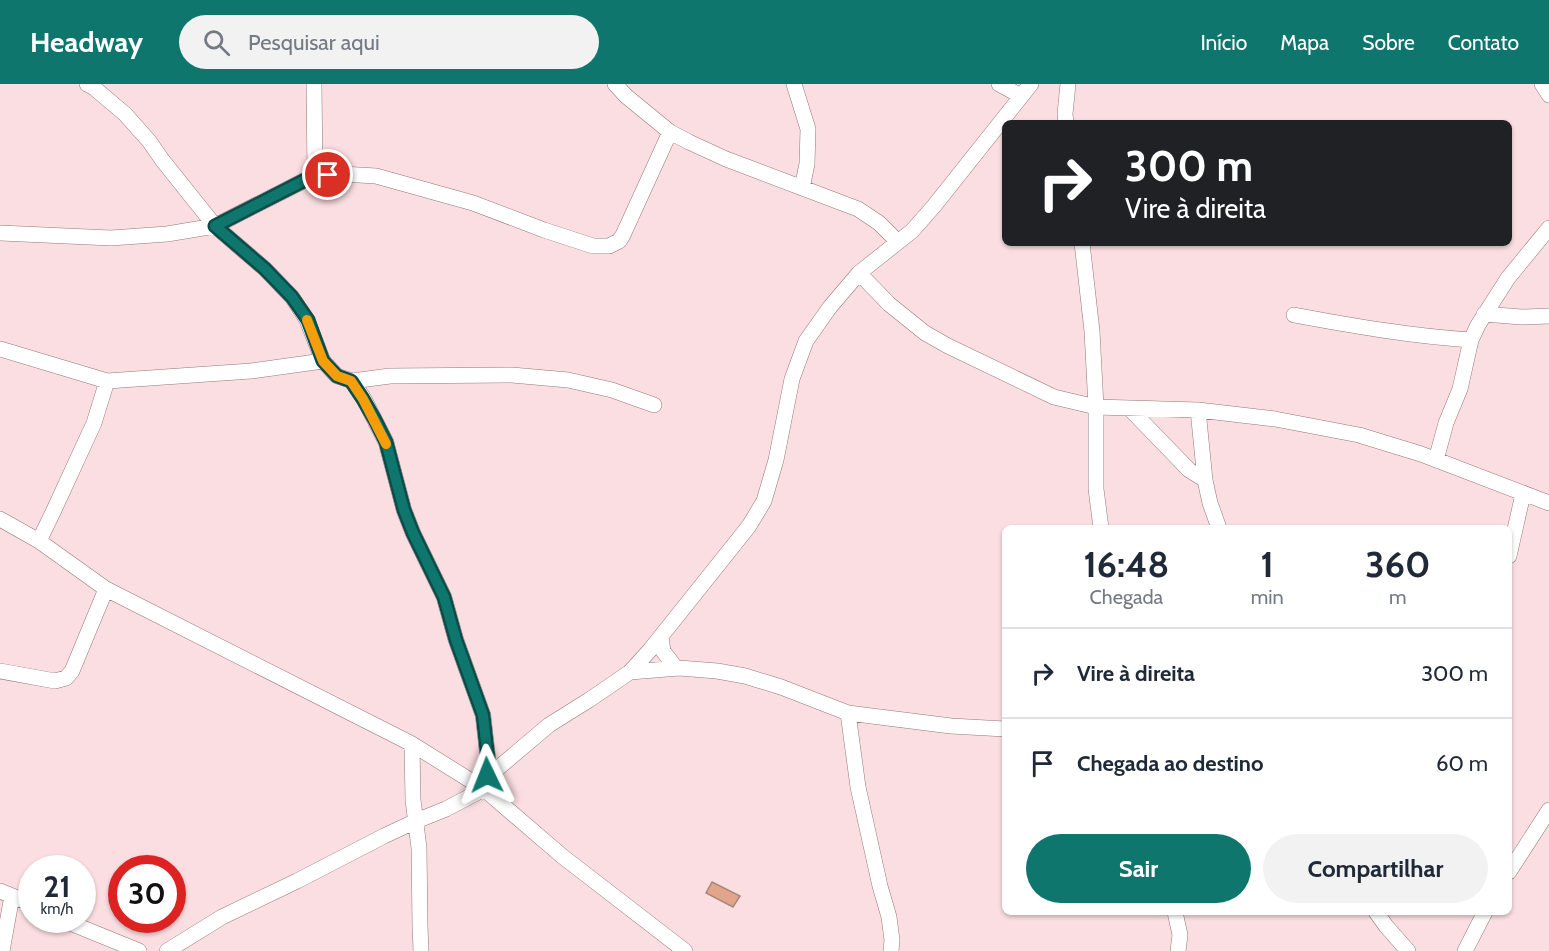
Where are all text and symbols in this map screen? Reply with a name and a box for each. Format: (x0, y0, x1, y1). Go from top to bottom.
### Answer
search box (179, 15, 599, 69)
text: Headway (30, 25, 143, 59)
icon: search (200, 26, 233, 59)
text: Pesquisar aqui (248, 29, 380, 56)
text: Início (1200, 30, 1247, 55)
text: Mapa (1280, 30, 1329, 55)
text: Sobre (1362, 30, 1415, 55)
text: Contato (1448, 30, 1519, 55)
text: 300 m (1125, 140, 1253, 192)
icon: right (1026, 144, 1104, 222)
pin (302, 149, 353, 200)
icon: arrive (311, 158, 344, 191)
text: Vire à direita (1125, 192, 1266, 225)
text: 16:48 (1084, 542, 1169, 586)
text: 1 (1261, 542, 1274, 586)
text: 360 (1365, 542, 1430, 586)
text: Chegada (1090, 585, 1163, 609)
text: min (1251, 585, 1284, 609)
text: m (1389, 585, 1407, 609)
icon: right (1026, 657, 1059, 690)
text: Vire à direita (1077, 660, 1195, 687)
text: 300 m (1421, 660, 1488, 687)
position arrow (455, 743, 519, 807)
icon: arrive (1026, 747, 1059, 780)
text: Chegada ao destino (1077, 750, 1263, 777)
text: 60 m (1436, 750, 1488, 777)
button: Sair (1026, 834, 1251, 903)
button: Compartilhar (1263, 834, 1488, 903)
speed limit sign: 30 (108, 855, 186, 933)
text: 21 (44, 868, 70, 905)
text: km/h (41, 900, 73, 918)

